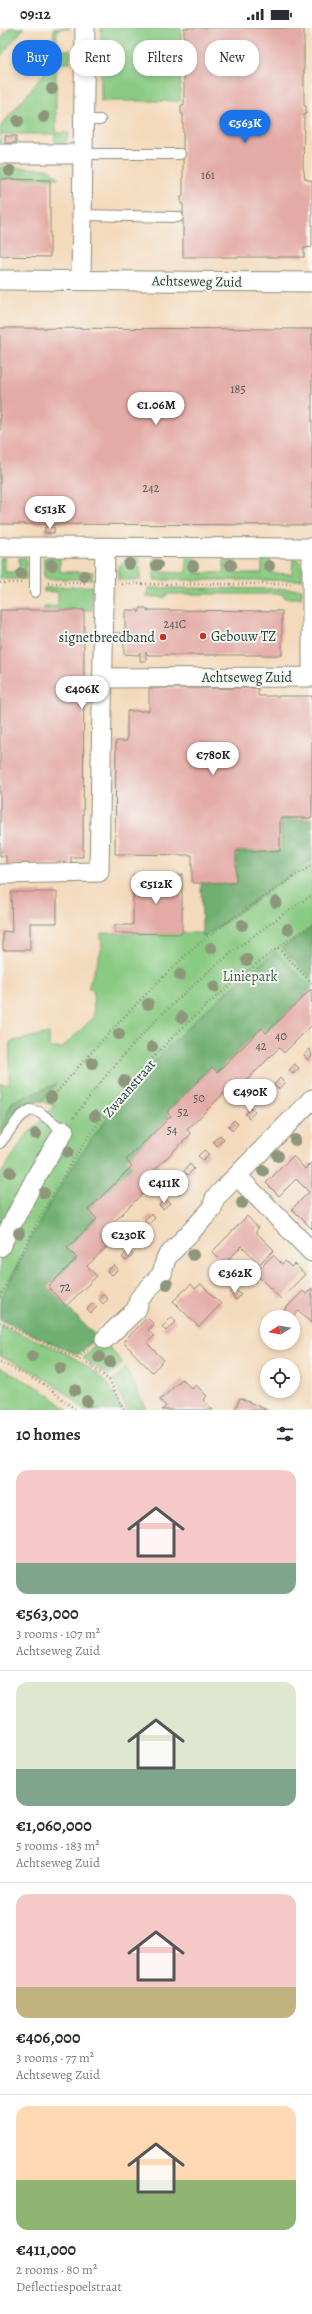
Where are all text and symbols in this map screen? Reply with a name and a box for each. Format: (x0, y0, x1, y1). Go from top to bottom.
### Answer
text: 09:12 (20, 4, 51, 24)
chip: Buy (12, 40, 62, 76)
chip: Rent (70, 40, 125, 76)
chip: Filters (133, 40, 197, 76)
chip: New (205, 40, 259, 76)
pin: €563K (217, 110, 273, 144)
text: €563K (228, 114, 262, 131)
house number: 161 (201, 167, 215, 183)
street label: Achtseweg Zuid (151, 271, 243, 292)
house number: 185 (230, 381, 246, 397)
pin: €1.06M (123, 392, 189, 426)
text: €1.06M (136, 396, 176, 413)
house number: 242 (143, 480, 160, 496)
pin: €513K (22, 496, 78, 530)
text: €513K (34, 500, 66, 517)
house number: 241C (164, 616, 186, 632)
place label: Gebouw TZ (211, 627, 276, 646)
place label: signetbreedband (59, 628, 155, 647)
marker: Gebouw TZ (198, 631, 208, 641)
marker: signetbreedband (158, 632, 168, 642)
street label: Achtseweg Zuid (201, 668, 293, 687)
pin: €406K (54, 676, 110, 710)
text: €406K (65, 680, 99, 697)
pin: €780K (185, 742, 241, 776)
text: €780K (196, 746, 230, 763)
pin: €512K (128, 871, 184, 905)
text: €512K (140, 875, 172, 892)
park label: Liniepark (222, 967, 278, 986)
house number: 40 (275, 1028, 287, 1044)
house number: 42 (255, 1038, 267, 1054)
street label: Zwaanstraat (99, 1055, 160, 1121)
pin: €490K (222, 1079, 278, 1113)
text: €490K (233, 1083, 267, 1100)
house number: 50 (193, 1090, 205, 1106)
house number: 52 (178, 1104, 189, 1120)
house number: 54 (167, 1122, 178, 1138)
pin: €411K (136, 1170, 192, 1204)
text: €411K (148, 1174, 180, 1191)
pin: €230K (100, 1222, 156, 1256)
text: €230K (111, 1226, 145, 1243)
pin: €362K (207, 1260, 263, 1294)
text: €362K (218, 1264, 252, 1281)
house number: 72 (60, 1279, 71, 1295)
north arrow (260, 1310, 300, 1350)
map controls (260, 1310, 300, 1398)
button: locate (260, 1358, 300, 1398)
text: 10 homes (16, 1423, 81, 1446)
icon: filters (274, 1423, 296, 1445)
icon: home (120, 1496, 192, 1568)
text: €563,000 (16, 1602, 79, 1625)
text: 3 rooms · 107 m² (16, 1625, 100, 1642)
text: Achtseweg Zuid (16, 1642, 100, 1659)
icon: home (120, 1708, 192, 1780)
text: €1,060,000 (16, 1814, 92, 1837)
text: 5 rooms · 183 m² (16, 1837, 100, 1854)
text: Achtseweg Zuid (16, 1854, 100, 1871)
icon: home (120, 1920, 192, 1992)
text: €406,000 (16, 2026, 80, 2049)
text: 3 rooms · 77 m² (16, 2049, 94, 2066)
text: Achtseweg Zuid (16, 2066, 100, 2083)
icon: home (120, 2132, 192, 2204)
text: €411,000 (16, 2238, 76, 2261)
text: 2 rooms · 80 m² (16, 2261, 97, 2278)
text: Deflectiespoelstraat (16, 2278, 122, 2295)

